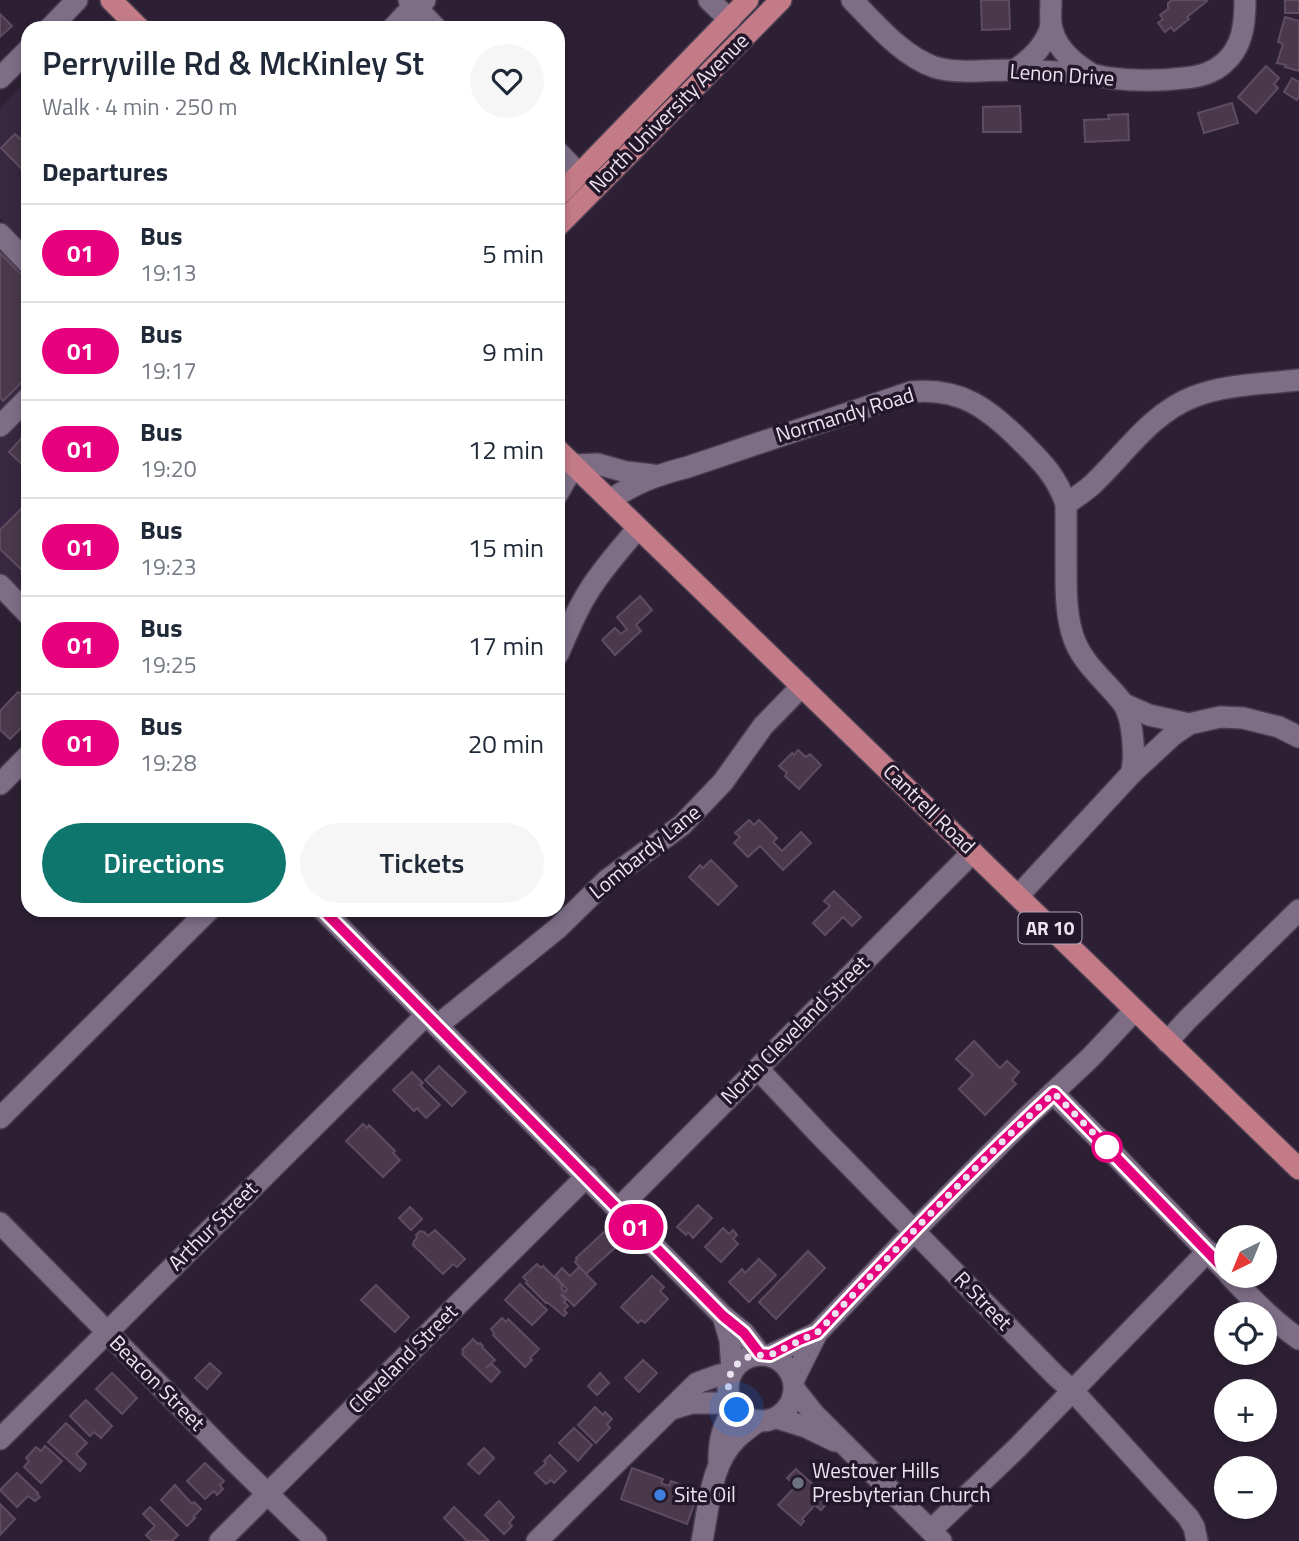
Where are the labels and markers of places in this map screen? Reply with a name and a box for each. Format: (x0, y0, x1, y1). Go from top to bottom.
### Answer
unlabelled marker (1092, 1132, 1122, 1162)
place label: Westover Hills Presbyterian Church (812, 1454, 990, 1510)
marker: Westover Hills Presbyterian Church (790, 1475, 806, 1491)
place label: Site Oil (674, 1478, 736, 1510)
marker: Site Oil (652, 1487, 668, 1503)

